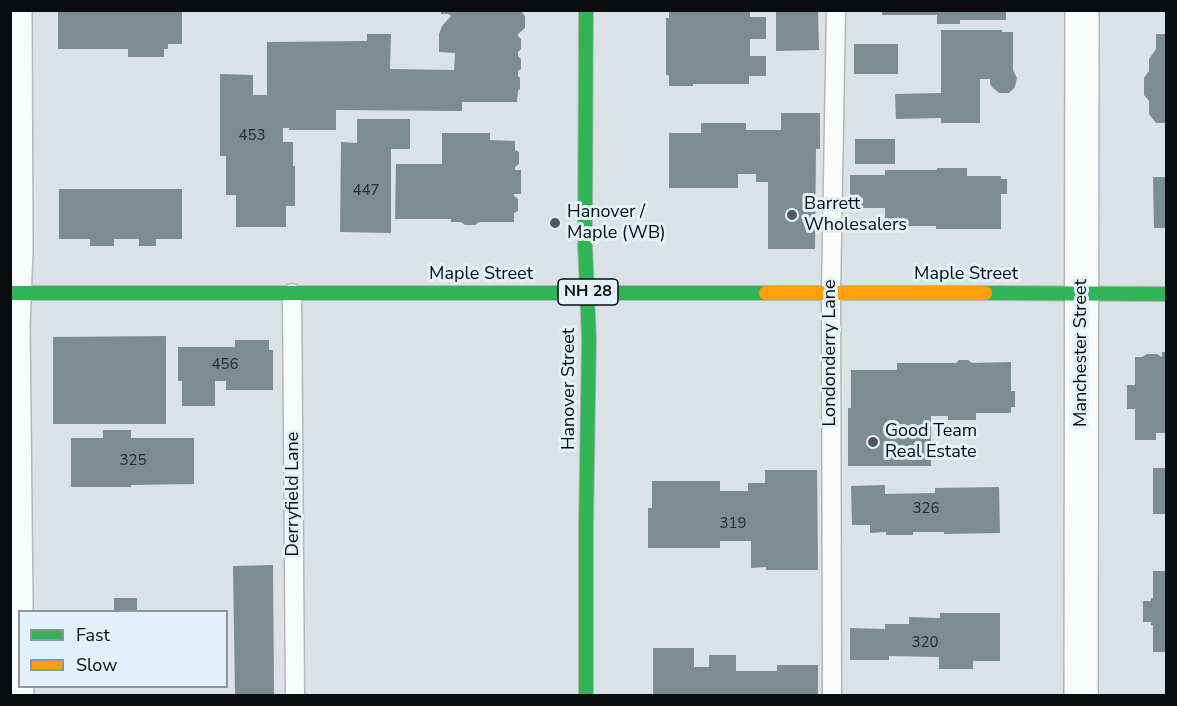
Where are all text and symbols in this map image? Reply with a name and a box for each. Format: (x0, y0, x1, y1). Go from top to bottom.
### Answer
house number: 453 (239, 127, 265, 145)
house number: 447 (353, 182, 379, 200)
place label: Barrett Wholesalers (804, 194, 907, 236)
place label: Hanover / Maple (WB) (567, 202, 666, 244)
marker: Barrett Wholesalers (785, 208, 799, 222)
marker: Hanover / Maple (WB) (548, 216, 562, 230)
street label: Maple Street (429, 264, 533, 286)
street label: Maple Street (914, 264, 1018, 286)
road number: NH 28 (558, 279, 618, 305)
street label: Londonderry Lane (820, 279, 842, 427)
street label: Manchester Street (1071, 279, 1093, 427)
street label: Hanover Street (559, 328, 581, 450)
house number: 456 (212, 356, 238, 374)
place label: Good Team Real Estate (885, 421, 977, 464)
street label: Derryfield Lane (283, 432, 305, 556)
marker: Good Team Real Estate (866, 435, 880, 449)
house number: 325 (120, 452, 146, 470)
house number: 326 (913, 500, 939, 518)
house number: 319 (720, 515, 746, 533)
legend (18, 610, 228, 688)
text: Fast (76, 623, 110, 647)
house number: 320 (912, 634, 938, 652)
text: Slow (76, 653, 117, 677)

